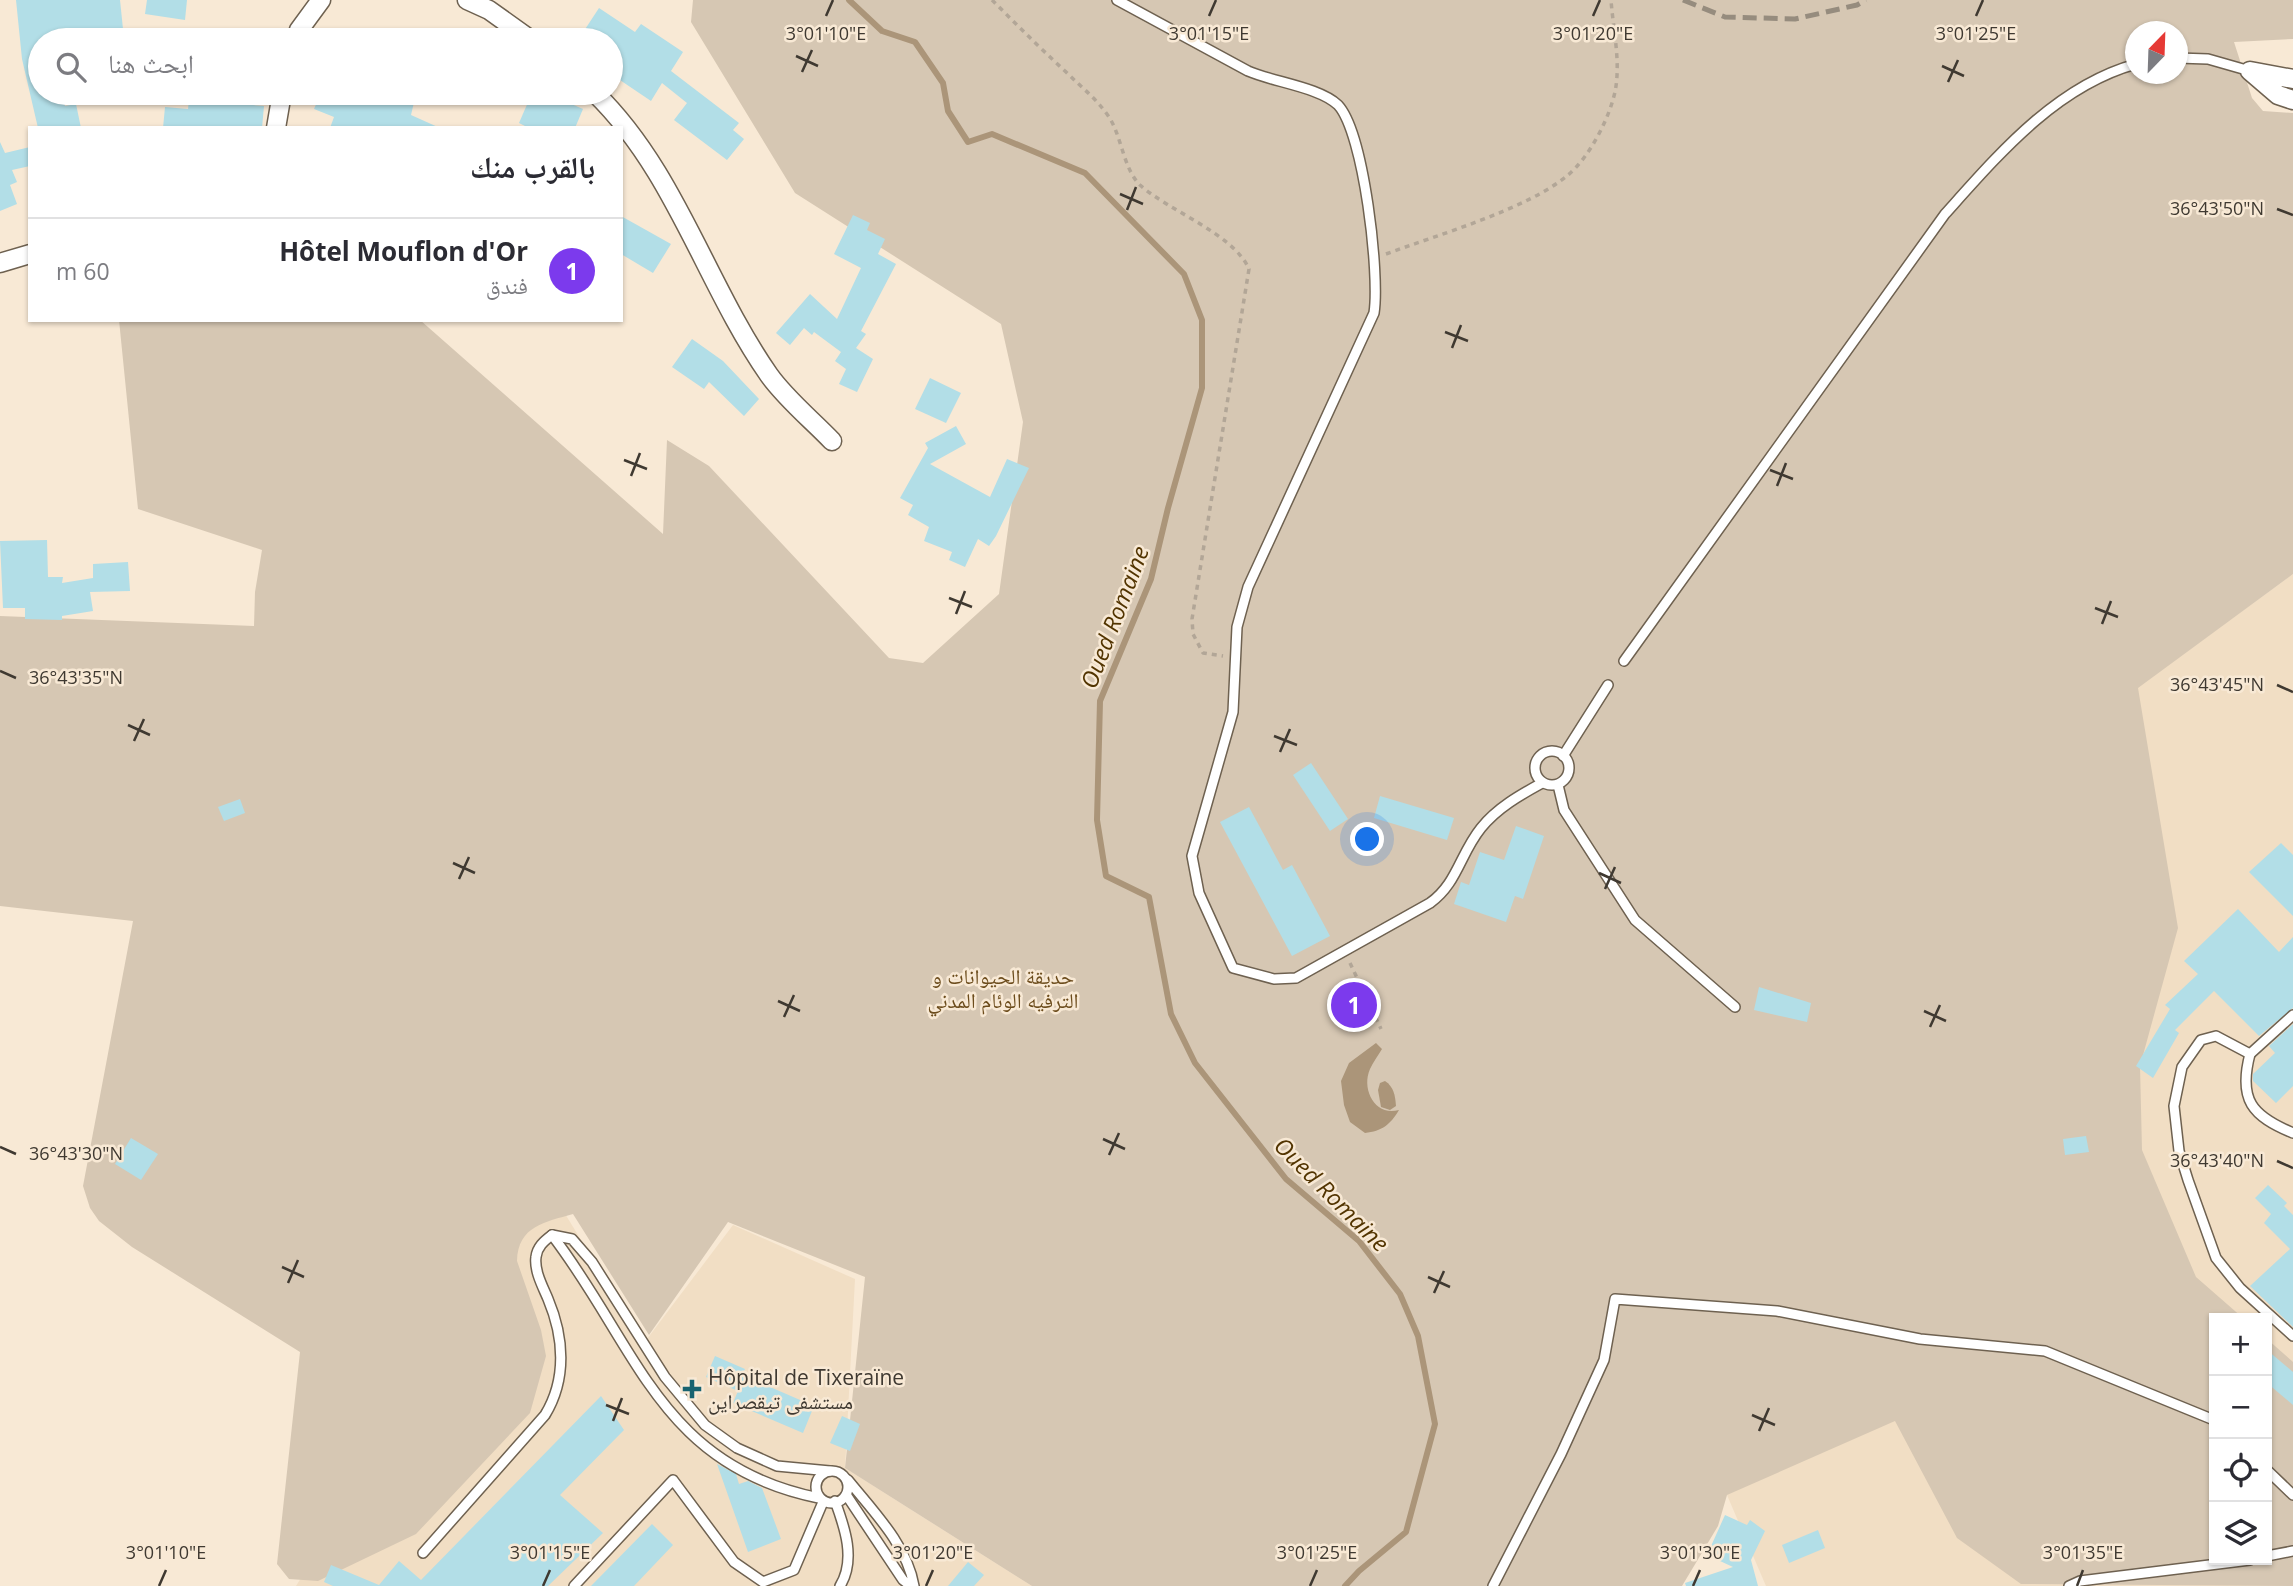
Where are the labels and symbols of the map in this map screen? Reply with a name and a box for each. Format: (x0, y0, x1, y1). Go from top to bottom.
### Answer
text: 3°01'10"E (786, 21, 866, 45)
text: 3°01'15"E (1169, 21, 1249, 45)
text: 3°01'20"E (1553, 21, 1633, 45)
text: 3°01'25"E (1936, 21, 2016, 45)
north arrow (2125, 21, 2188, 84)
text: 36°43'50"N (2170, 196, 2264, 220)
water label: Oued Romaine (1072, 541, 1156, 693)
text: 36°43'35"N (29, 665, 123, 689)
text: 36°43'45"N (2170, 672, 2264, 696)
your location (1350, 822, 1384, 856)
park label: حديقة الحيوانات و الترفيه الوئام المدني (927, 962, 1079, 1017)
pin: 1 (1331, 979, 1377, 1031)
water label: Oued Romaine (1268, 1130, 1396, 1258)
text: 36°43'30"N (29, 1141, 123, 1165)
text: 36°43'40"N (2170, 1148, 2264, 1172)
place label: Hôpital de Tixeraïne مستشفى تيقصراين (708, 1363, 904, 1415)
marker: Hôpital de Tixeraïne مستشفى تيقصراين (682, 1379, 702, 1399)
text: 3°01'10"E (126, 1540, 206, 1564)
text: 3°01'15"E (510, 1540, 590, 1564)
text: 3°01'20"E (893, 1540, 973, 1564)
text: 3°01'25"E (1277, 1540, 1357, 1564)
text: 3°01'30"E (1660, 1540, 1740, 1564)
text: 3°01'35"E (2043, 1540, 2123, 1564)

